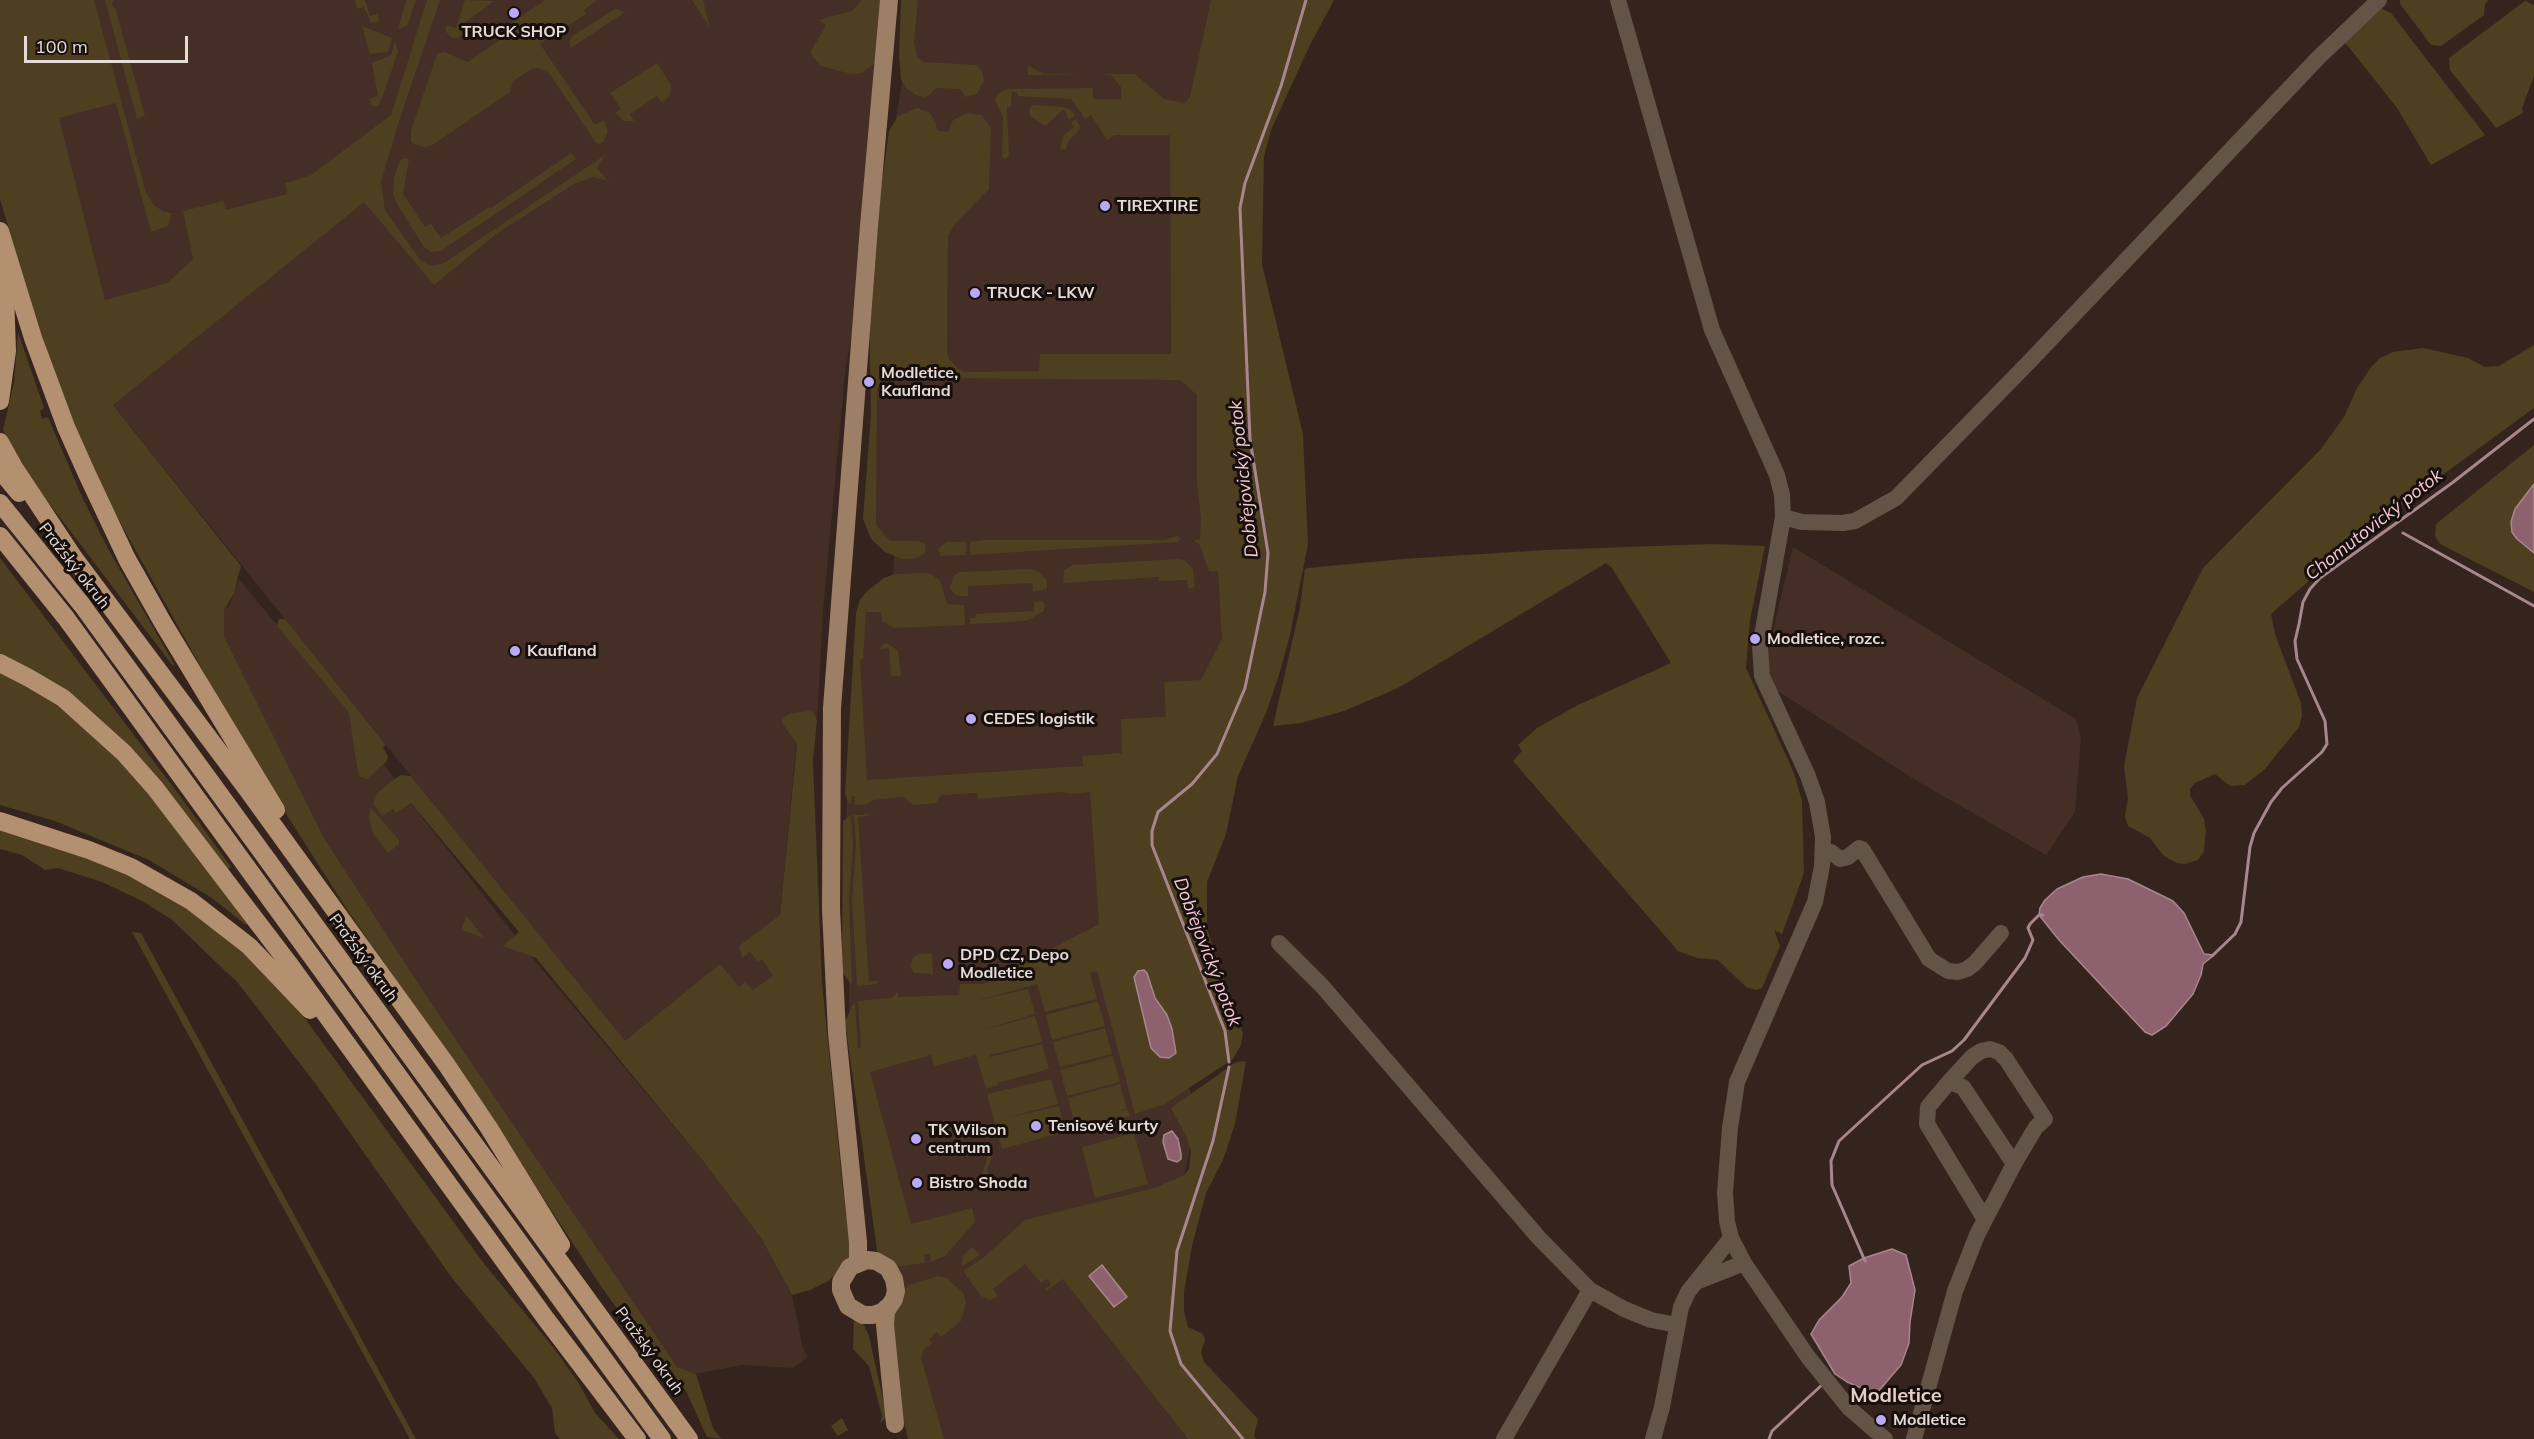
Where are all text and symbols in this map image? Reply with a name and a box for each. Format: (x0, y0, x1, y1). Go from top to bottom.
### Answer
marker: TRUCK SHOP (507, 6, 521, 20)
place label: TRUCK SHOP (462, 22, 566, 42)
scale bar (27, 24, 190, 62)
text: 100 m (35, 35, 88, 58)
place label: TIREXTIRE (1117, 196, 1198, 216)
marker: TIREXTIRE (1098, 199, 1112, 213)
place label: TRUCK - LKW (987, 283, 1095, 303)
marker: TRUCK - LKW (968, 286, 982, 300)
place label: Modletice, Kaufland (881, 363, 958, 401)
marker: Modletice, Kaufland (862, 375, 876, 389)
water label: Dobřejovický potok (1225, 399, 1263, 559)
water label: Chomutovický potok (2301, 465, 2447, 585)
street label: Pražský okruh (34, 519, 114, 613)
place label: Modletice, rozc. (1767, 629, 1884, 649)
marker: Modletice, rozc. (1748, 632, 1762, 646)
place label: Kaufland (527, 641, 597, 661)
marker: Kaufland (508, 644, 522, 658)
place label: CEDES logistik (983, 709, 1095, 729)
marker: CEDES logistik (964, 712, 978, 726)
water label: Dobřejovický potok (1169, 874, 1245, 1030)
street label: Pražský okruh (325, 910, 401, 1006)
place label: DPD CZ, Depo Modletice (960, 945, 1069, 983)
marker: DPD CZ, Depo Modletice (941, 957, 955, 971)
place label: Tenisové kurty (1048, 1116, 1158, 1136)
marker: Tenisové kurty (1029, 1119, 1043, 1133)
place label: TK Wilson centrum (928, 1120, 1006, 1158)
marker: TK Wilson centrum (909, 1132, 923, 1146)
place label: Bistro Shoda (929, 1173, 1028, 1193)
marker: Bistro Shoda (910, 1176, 924, 1190)
street label: Pražský okruh (611, 1303, 687, 1399)
district label: Modletice (1850, 1384, 1942, 1408)
place label: Modletice (1893, 1410, 1966, 1430)
marker: Modletice (1874, 1413, 1888, 1427)

